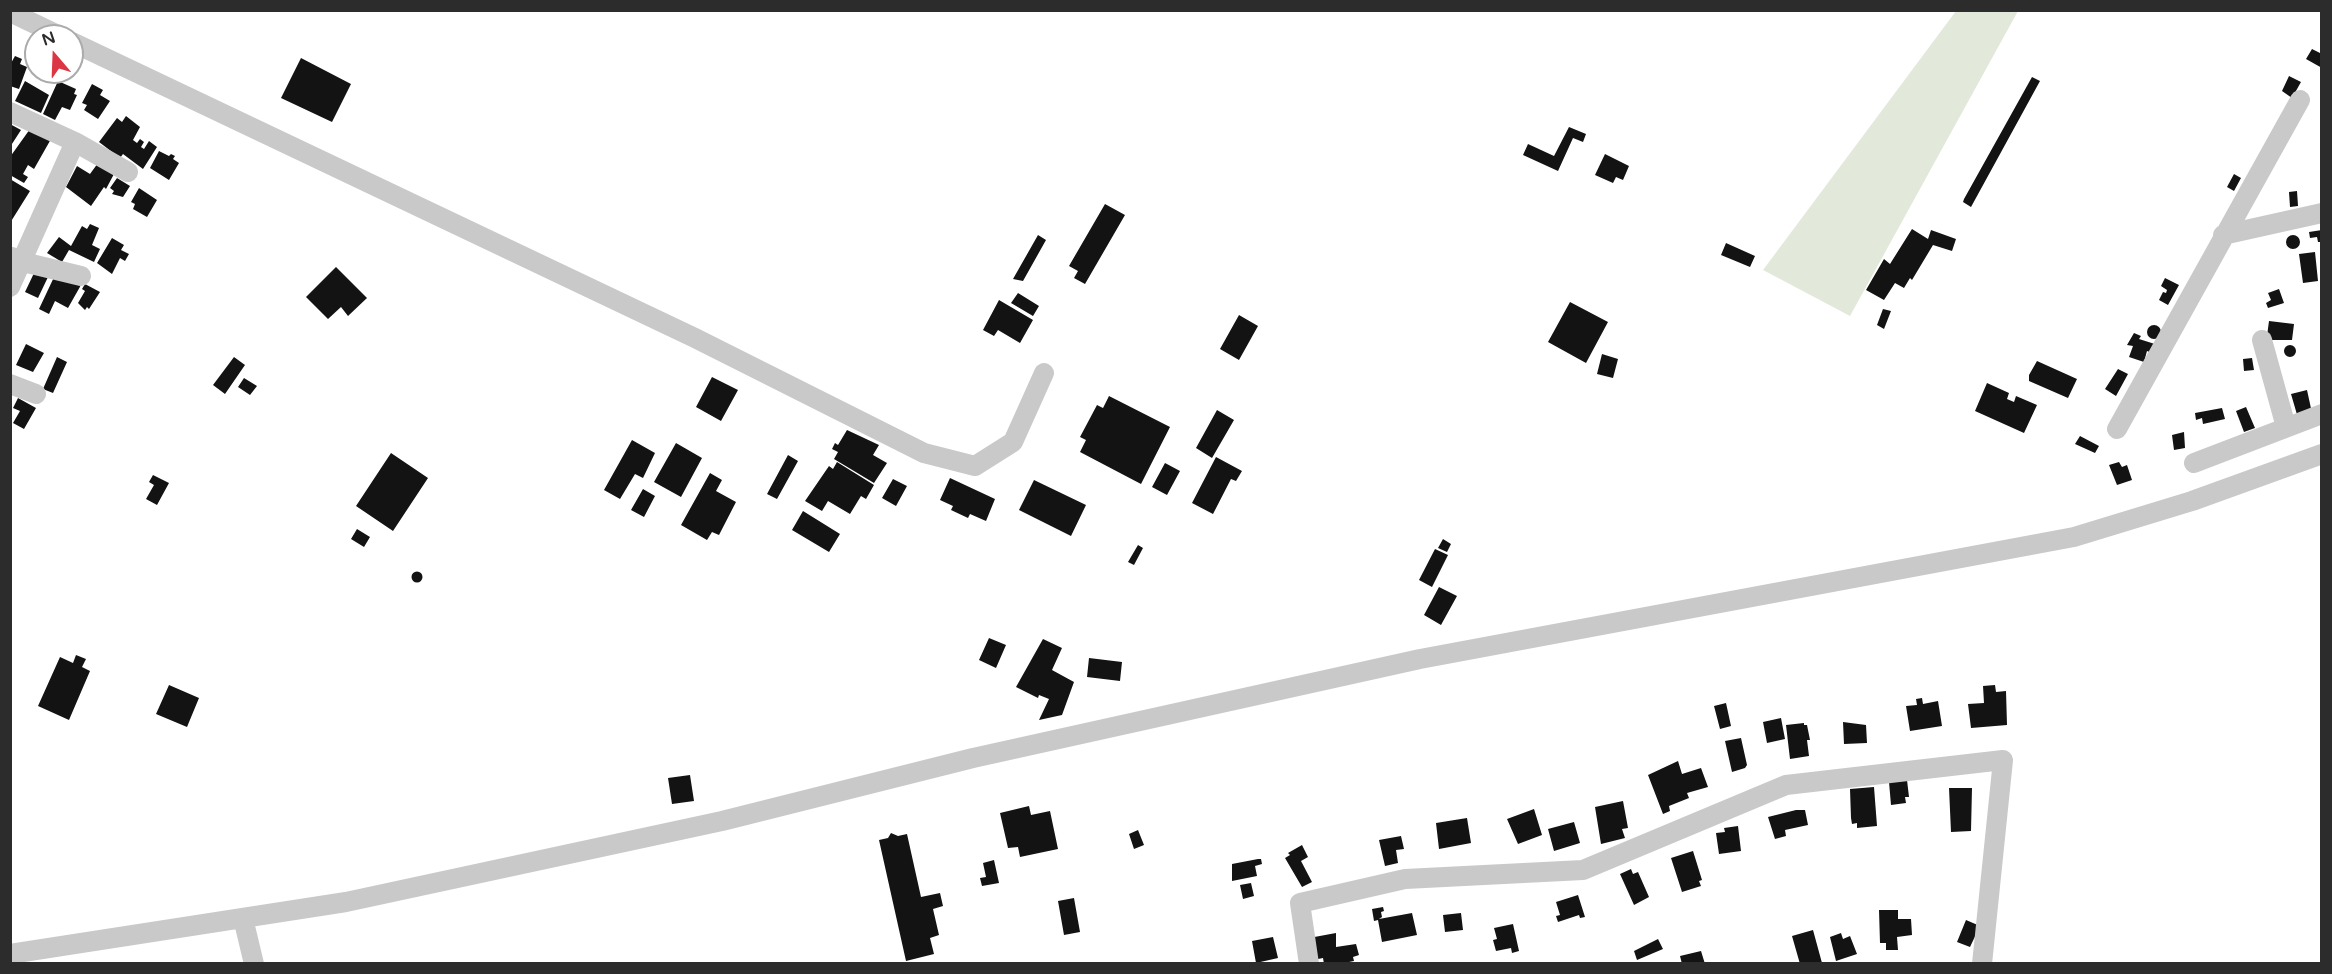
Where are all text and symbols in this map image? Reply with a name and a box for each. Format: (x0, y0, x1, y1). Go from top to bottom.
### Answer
north arrow (24, 24, 84, 84)
text: N (39, 27, 58, 50)

